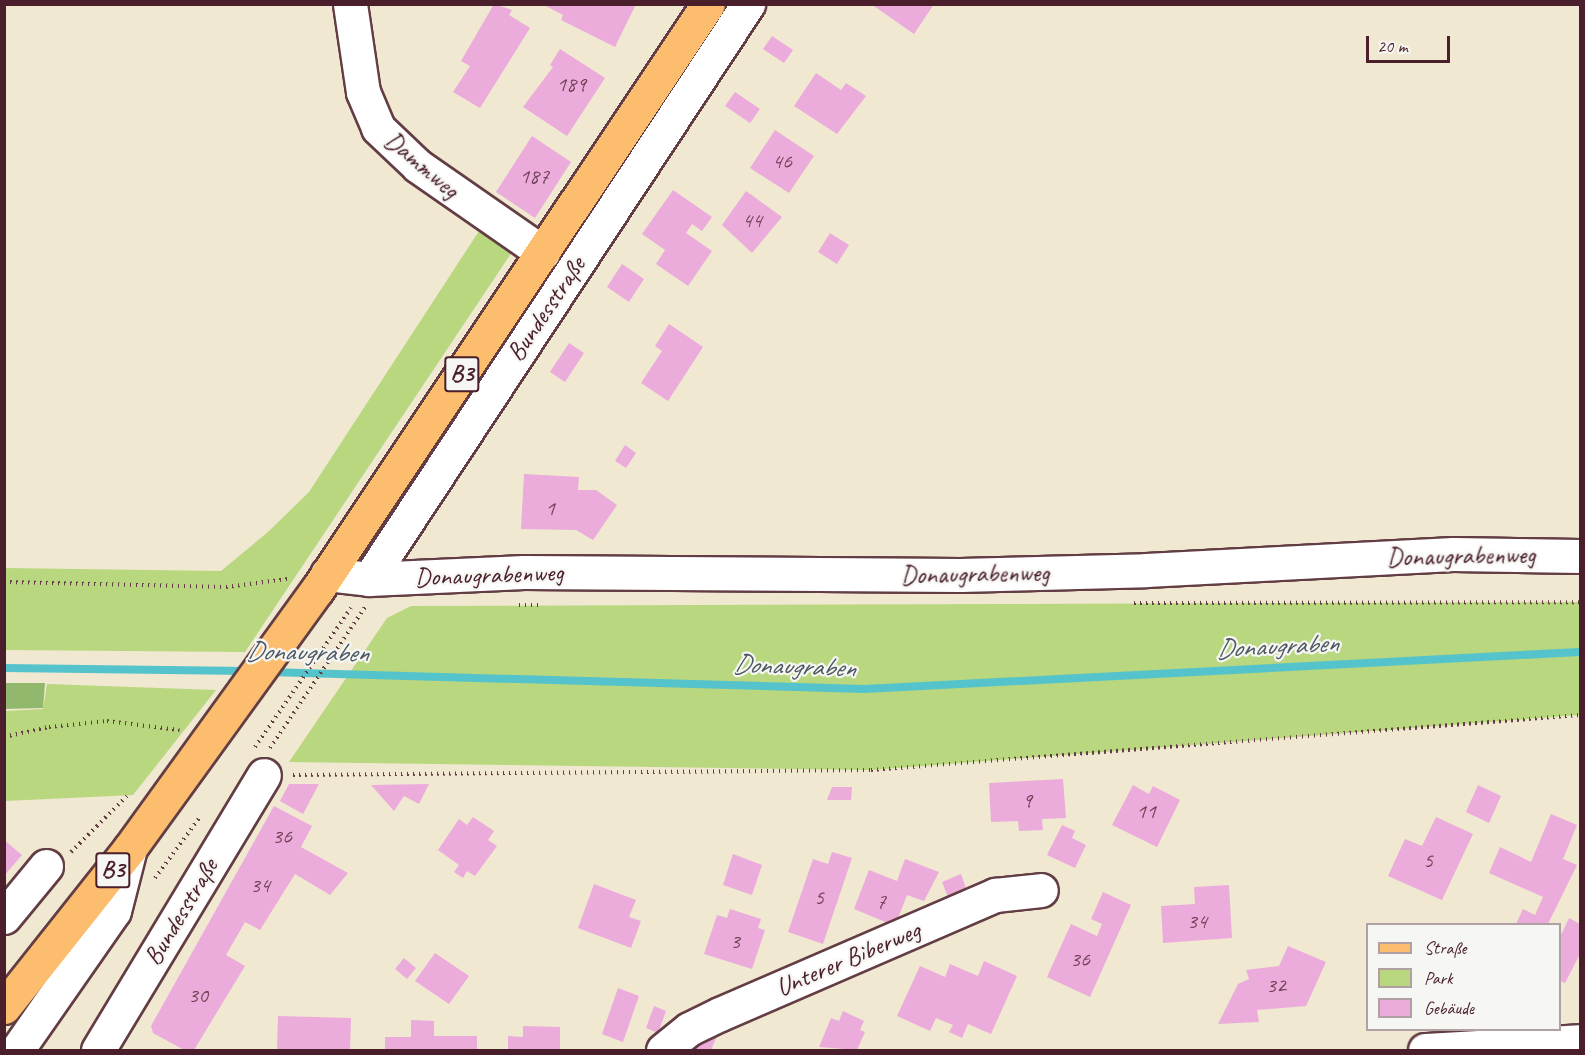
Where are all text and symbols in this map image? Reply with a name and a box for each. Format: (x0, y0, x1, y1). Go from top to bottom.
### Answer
scale bar (1369, 24, 1453, 62)
text: 20 m (1377, 35, 1408, 57)
house number: 189 (556, 72, 586, 98)
street label: Dammweg (378, 125, 466, 205)
house number: 46 (772, 149, 792, 175)
house number: 187 (519, 164, 549, 190)
house number: 44 (742, 208, 762, 234)
street label: Bundesstraße (500, 251, 592, 367)
road number: B3 (444, 353, 480, 395)
house number: 1 (545, 496, 555, 522)
street label: Donaugrabenweg (1386, 539, 1536, 573)
street label: Donaugrabenweg (414, 557, 564, 593)
street label: Donaugrabenweg (900, 557, 1050, 591)
water label: Donaugraben (1215, 627, 1339, 665)
water label: Donaugraben (246, 635, 368, 669)
water label: Donaugraben (732, 648, 856, 684)
house number: 9 (1022, 788, 1032, 814)
house number: 11 (1136, 799, 1156, 825)
house number: 36 (272, 824, 292, 850)
house number: 5 (1423, 848, 1433, 874)
road number: B3 (95, 849, 131, 891)
street label: Bundesstraße (137, 853, 225, 971)
house number: 34 (250, 873, 270, 899)
house number: 5 (814, 885, 824, 911)
house number: 7 (876, 889, 886, 915)
house number: 34 (1187, 909, 1207, 935)
street label: Unterer Biberweg (771, 915, 925, 1003)
legend (1366, 923, 1561, 1031)
house number: 3 (730, 929, 740, 955)
text: Straße (1424, 937, 1466, 959)
house number: 36 (1070, 947, 1090, 973)
text: Park (1424, 967, 1453, 989)
house number: 32 (1266, 973, 1286, 999)
house number: 30 (188, 983, 208, 1009)
text: Gebäude (1424, 997, 1474, 1019)

